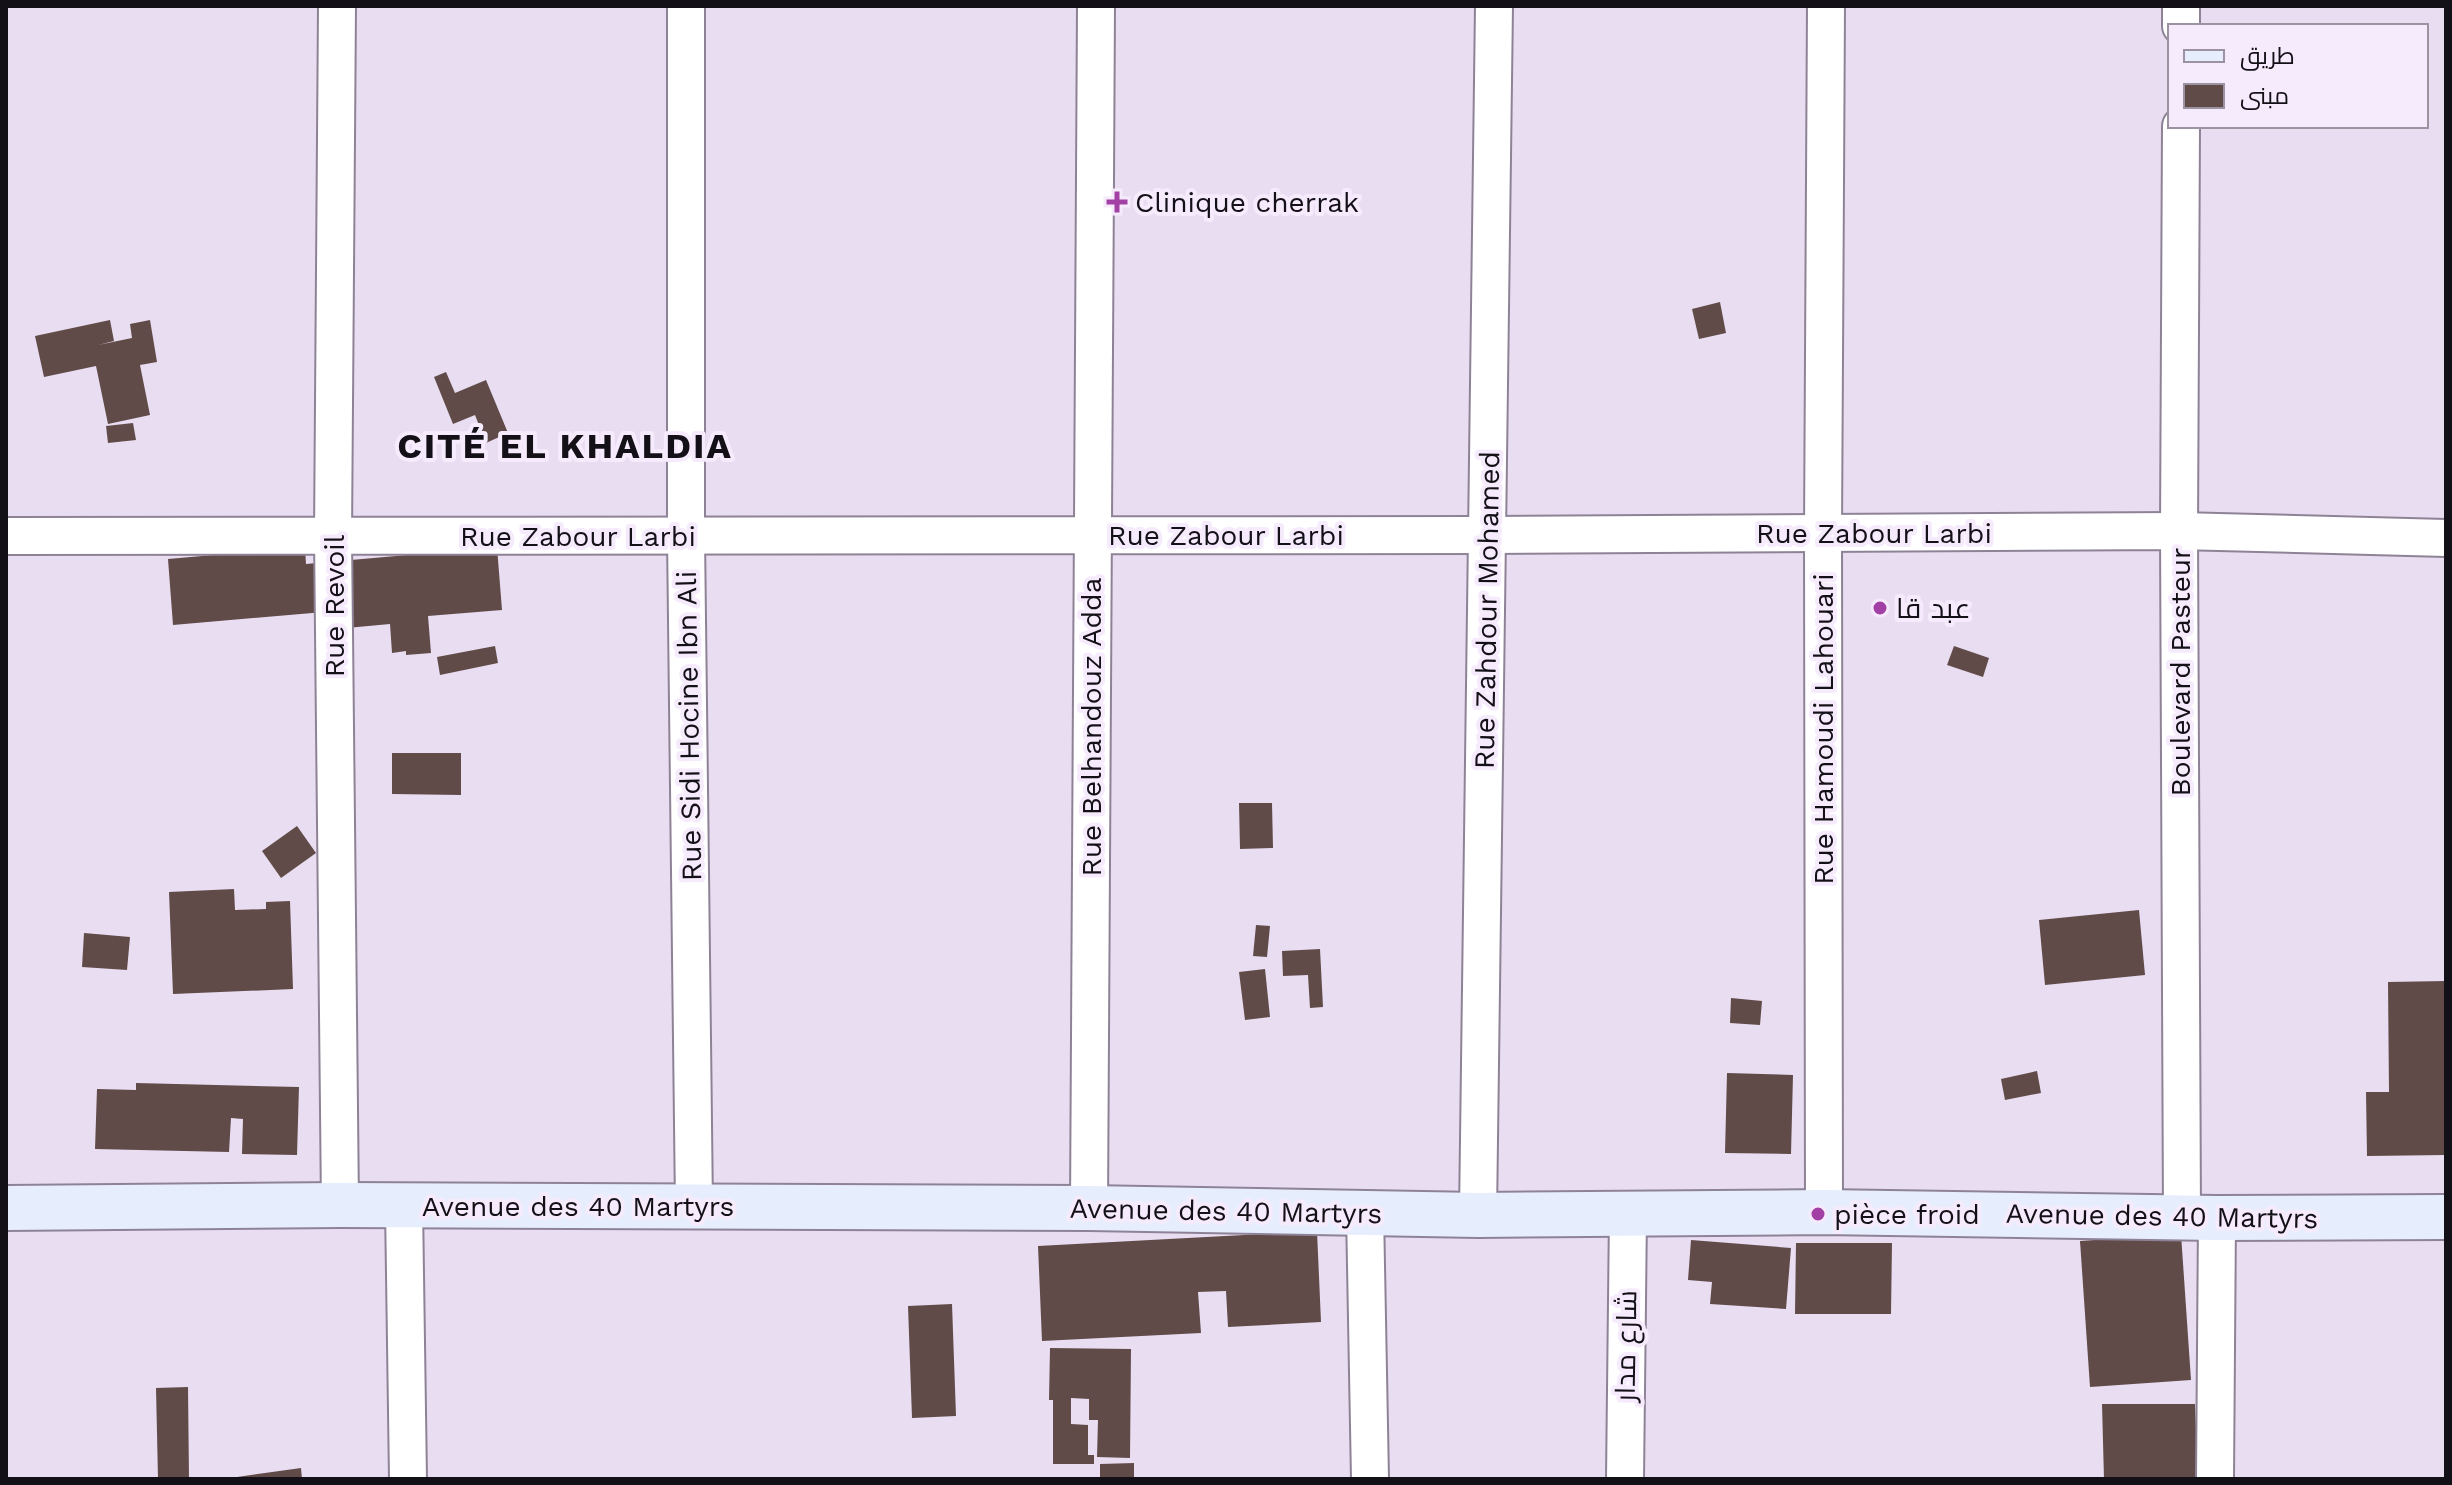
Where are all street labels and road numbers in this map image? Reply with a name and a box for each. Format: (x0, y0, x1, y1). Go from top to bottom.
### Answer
street label: Rue Zahdour Mohamed (1468, 451, 1506, 769)
street label: Rue Zabour Larbi (1756, 517, 1992, 550)
street label: Rue Zabour Larbi (1108, 519, 1344, 552)
street label: Rue Zabour Larbi (460, 520, 696, 553)
street label: Rue Revoil (318, 534, 351, 677)
street label: Boulevard Pasteur (2164, 547, 2197, 797)
street label: Rue Sidi Hocine Ibn Ali (670, 571, 708, 881)
street label: Rue Hamoudi Lahouari (1807, 573, 1840, 885)
street label: Rue Belhandouz Adda (1075, 577, 1108, 877)
street label: Avenue des 40 Martyrs (422, 1190, 734, 1223)
street label: Avenue des 40 Martyrs (1069, 1192, 1383, 1230)
street label: Avenue des 40 Martyrs (2005, 1197, 2319, 1235)
street label: شارع مدار (1608, 1290, 1645, 1404)

